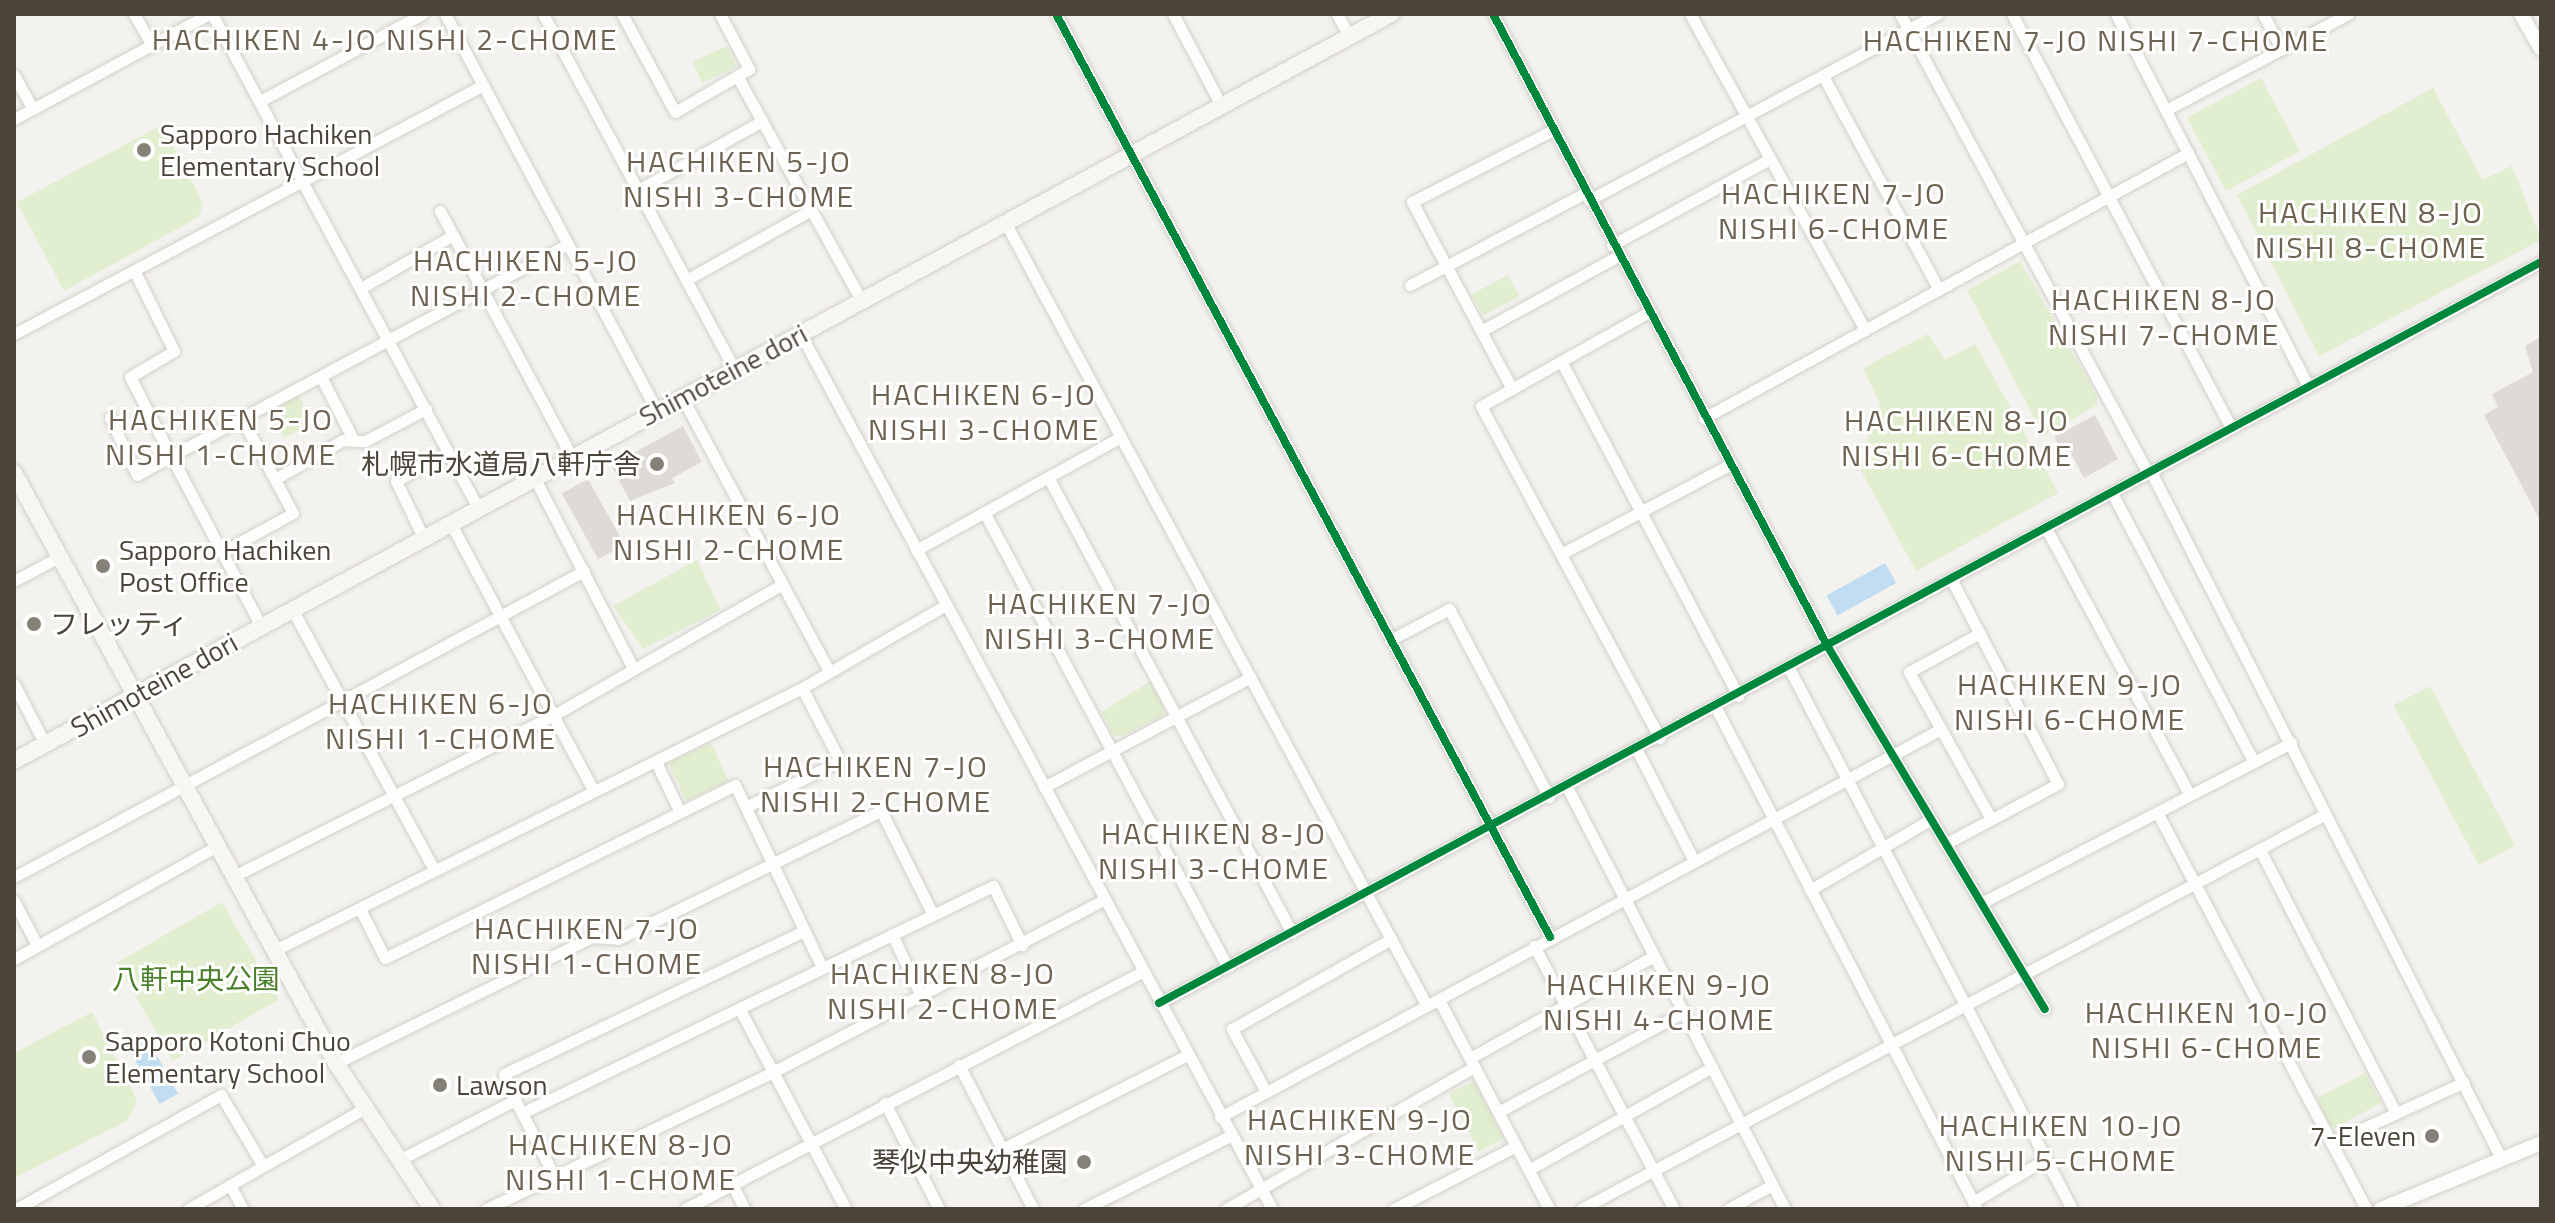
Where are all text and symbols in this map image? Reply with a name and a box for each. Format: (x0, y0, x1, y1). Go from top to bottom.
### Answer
district label: HACHIKEN 4-JO NISHI 2-CHOME (152, 21, 618, 57)
district label: HACHIKEN 7-JO NISHI 7-CHOME (1863, 22, 2329, 58)
place label: Sapporo Hachiken Elementary School (160, 117, 380, 183)
marker: Sapporo Hachiken Elementary School (135, 141, 153, 159)
district label: HACHIKEN 5-JO NISHI 3-CHOME (623, 143, 855, 214)
district label: HACHIKEN 7-JO NISHI 6-CHOME (1718, 175, 1950, 246)
district label: HACHIKEN 8-JO NISHI 8-CHOME (2255, 194, 2487, 264)
district label: HACHIKEN 5-JO NISHI 2-CHOME (410, 242, 642, 312)
district label: HACHIKEN 8-JO NISHI 7-CHOME (2048, 281, 2280, 352)
street label: Shimoteine dori (633, 317, 813, 433)
district label: HACHIKEN 6-JO NISHI 3-CHOME (868, 376, 1100, 446)
district label: HACHIKEN 5-JO NISHI 1-CHOME (105, 401, 337, 472)
district label: HACHIKEN 8-JO NISHI 6-CHOME (1841, 402, 2073, 472)
place label: 札幌市水道局八軒庁舎 (361, 447, 641, 481)
marker: 札幌市水道局八軒庁舎 (648, 455, 666, 473)
district label: HACHIKEN 6-JO NISHI 2-CHOME (613, 496, 845, 566)
place label: Sapporo Hachiken Post Office (119, 533, 331, 599)
marker: Sapporo Hachiken Post Office (94, 557, 112, 575)
district label: HACHIKEN 7-JO NISHI 3-CHOME (984, 585, 1216, 656)
place label: フレッティ (50, 607, 190, 641)
marker: フレッティ (25, 615, 43, 633)
street label: Shimoteine dori (65, 625, 243, 745)
district label: HACHIKEN 9-JO NISHI 6-CHOME (1954, 666, 2186, 736)
district label: HACHIKEN 6-JO NISHI 1-CHOME (325, 685, 557, 756)
district label: HACHIKEN 7-JO NISHI 2-CHOME (760, 748, 992, 818)
district label: HACHIKEN 8-JO NISHI 3-CHOME (1098, 815, 1330, 886)
district label: HACHIKEN 7-JO NISHI 1-CHOME (471, 910, 703, 980)
district label: HACHIKEN 8-JO NISHI 2-CHOME (827, 955, 1059, 1026)
park label: 八軒中央公園 (112, 962, 280, 996)
district label: HACHIKEN 9-JO NISHI 4-CHOME (1543, 966, 1775, 1036)
district label: HACHIKEN 10-JO NISHI 6-CHOME (2085, 994, 2329, 1064)
place label: Sapporo Kotoni Chuo Elementary School (105, 1024, 351, 1090)
marker: Sapporo Kotoni Chuo Elementary School (80, 1048, 98, 1066)
place label: Lawson (456, 1068, 548, 1102)
marker: Lawson (431, 1076, 449, 1094)
district label: HACHIKEN 9-JO NISHI 3-CHOME (1244, 1101, 1476, 1172)
district label: HACHIKEN 10-JO NISHI 5-CHOME (1939, 1107, 2183, 1178)
place label: 7-Eleven (2310, 1119, 2416, 1153)
district label: HACHIKEN 8-JO NISHI 1-CHOME (505, 1126, 737, 1196)
marker: 7-Eleven (2423, 1127, 2441, 1145)
place label: 琴似中央幼稚園 (872, 1145, 1068, 1179)
marker: 琴似中央幼稚園 (1075, 1153, 1093, 1171)

